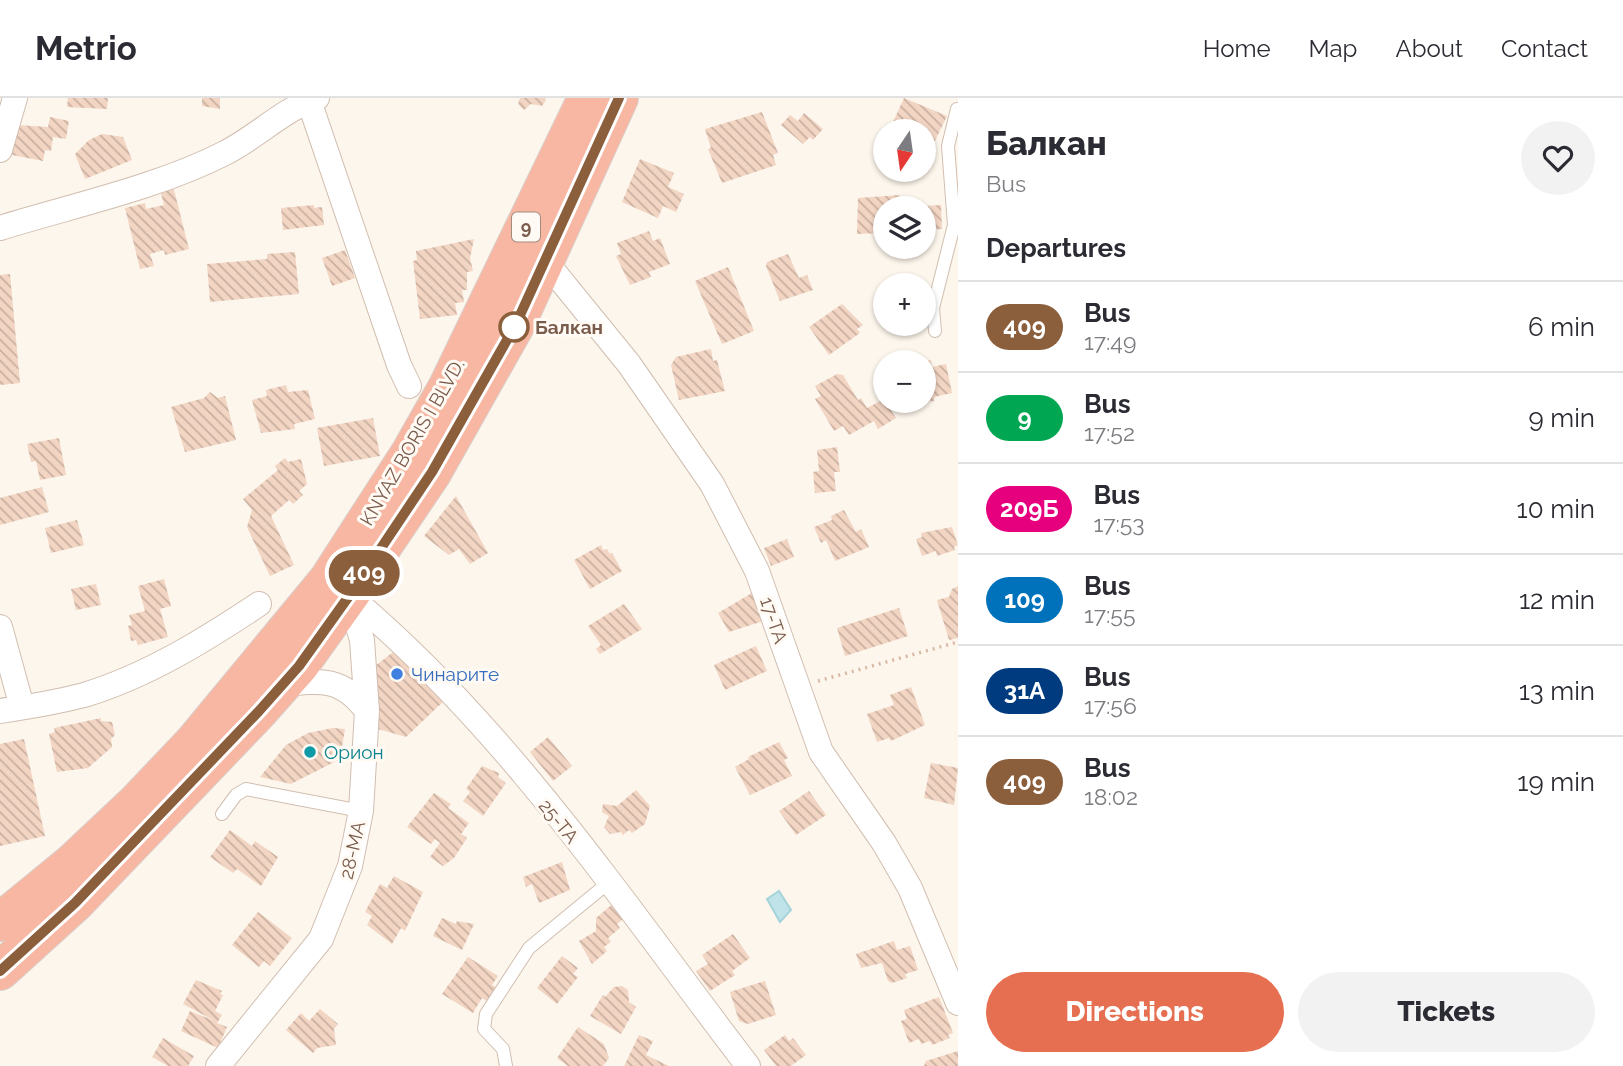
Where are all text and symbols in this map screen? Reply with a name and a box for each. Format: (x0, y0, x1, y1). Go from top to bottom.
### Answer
text: Metrio (35, 29, 137, 68)
text: Home (1203, 34, 1271, 63)
text: Map (1309, 34, 1357, 63)
text: About (1395, 34, 1463, 63)
text: Contact (1501, 34, 1588, 63)
north arrow (873, 119, 936, 182)
map controls (873, 119, 936, 413)
button: heart (1521, 121, 1595, 195)
text: Балкан (986, 124, 1107, 163)
text: Bus (986, 170, 1026, 197)
button: layers (873, 196, 936, 259)
road number: 9 (512, 212, 540, 242)
text: Departures (986, 233, 1126, 263)
button: + (873, 273, 936, 336)
text: Bus (1084, 298, 1131, 328)
marker: Балкан (499, 312, 529, 342)
text: 409 (1003, 312, 1046, 341)
text: 6 min (1528, 312, 1595, 342)
place label: Балкан (535, 316, 603, 338)
text: 17:49 (1084, 328, 1136, 355)
button: − (873, 350, 936, 413)
street label: KNYAZ BORIS I BLVD. (355, 355, 469, 529)
text: Bus (1084, 389, 1131, 419)
text: 9 (1017, 403, 1032, 432)
text: 9 min (1528, 403, 1595, 433)
text: 17:52 (1084, 419, 1135, 446)
text: Bus (1093, 480, 1140, 510)
text: 209Б (1000, 494, 1058, 523)
text: 10 min (1517, 494, 1595, 524)
text: 17:53 (1093, 510, 1145, 537)
line badge: 409 (324, 550, 404, 596)
text: 409 (343, 558, 385, 587)
text: Bus (1084, 571, 1131, 601)
text: 109 (1004, 585, 1045, 614)
text: 12 min (1519, 585, 1595, 615)
street label: 17-ТА (756, 594, 792, 646)
text: 17:55 (1084, 601, 1135, 628)
text: Bus (1084, 662, 1131, 692)
place label: Чинарите (411, 663, 499, 685)
marker: Чинарите (389, 666, 405, 682)
text: 31А (1004, 676, 1045, 705)
text: 13 min (1519, 676, 1595, 706)
text: 17:56 (1084, 692, 1137, 719)
place label: Орион (324, 741, 384, 763)
marker: Орион (302, 744, 318, 760)
text: Bus (1084, 753, 1131, 783)
text: 409 (1003, 767, 1046, 796)
text: 19 min (1517, 767, 1595, 797)
text: 18:02 (1084, 783, 1138, 810)
street label: 25-ТА (535, 795, 583, 848)
street label: 28-МА (335, 819, 369, 881)
button: Directions (986, 972, 1284, 1052)
button: Tickets (1298, 972, 1595, 1052)

